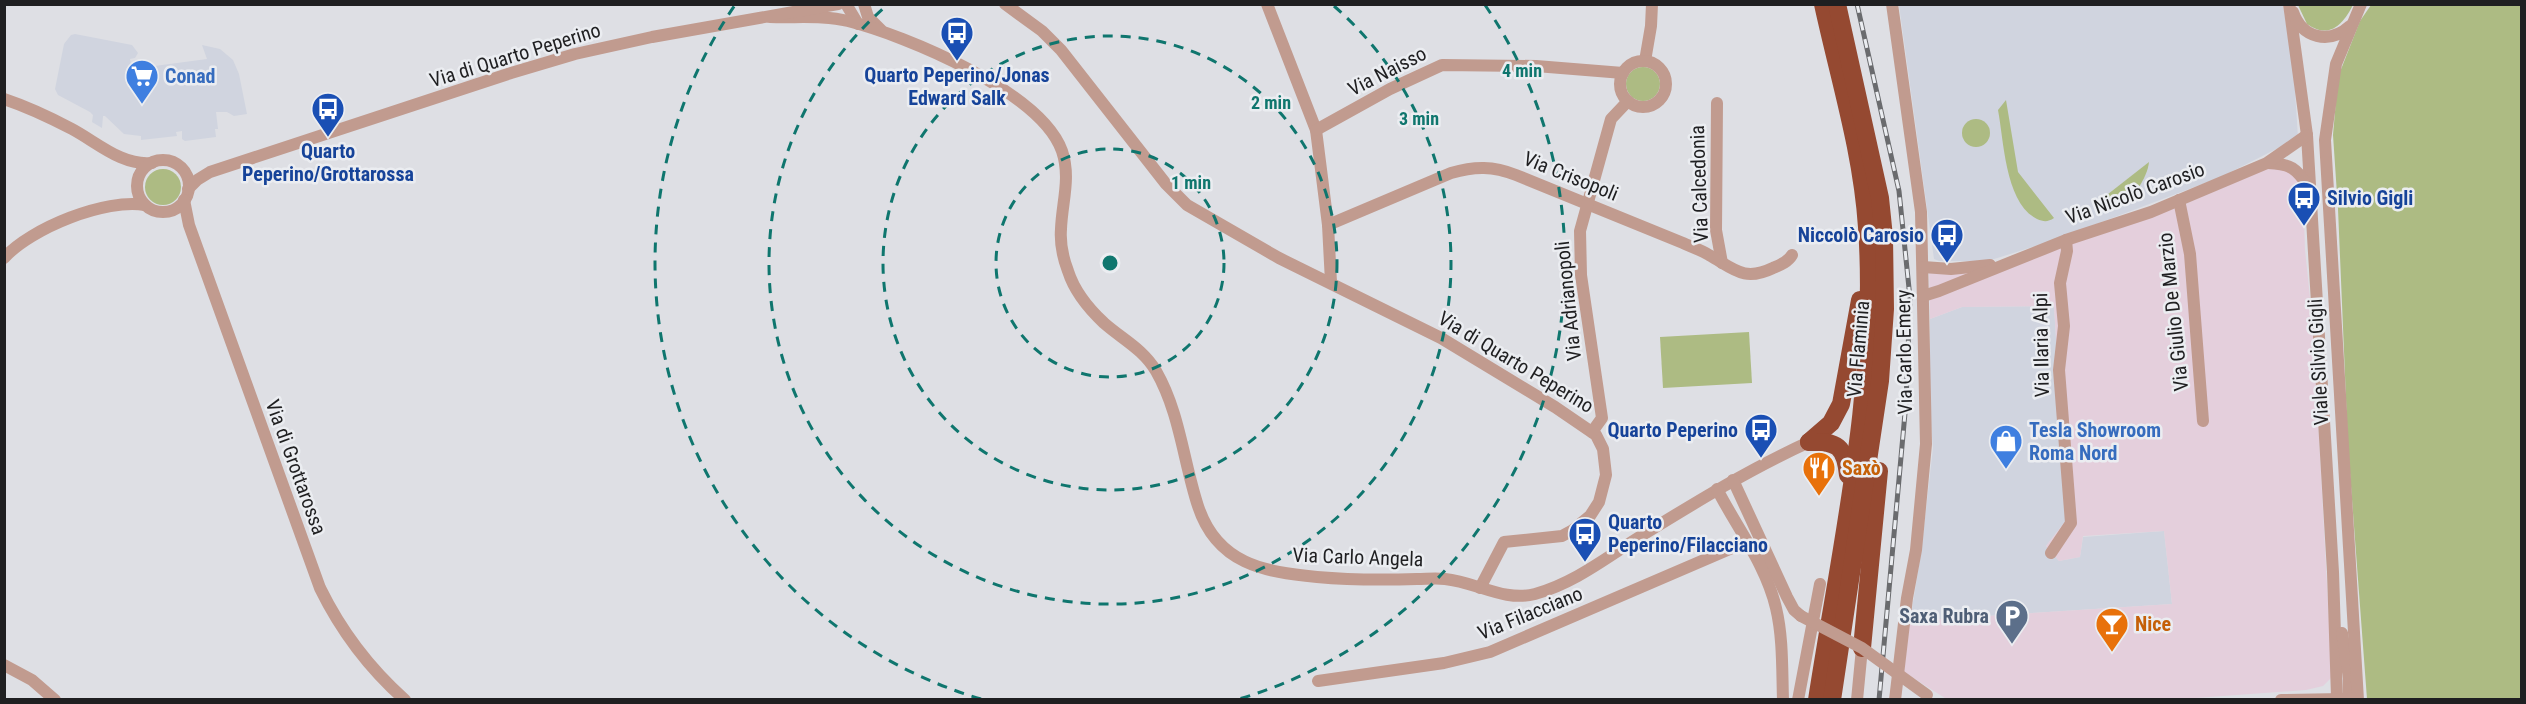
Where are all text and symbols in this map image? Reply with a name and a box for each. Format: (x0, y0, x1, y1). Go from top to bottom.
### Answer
bus stop icon: Quarto Peperino/Jonas Edward Salk (939, 15, 975, 62)
street label: Via di Quarto Peperino (427, 18, 603, 92)
street label: Via Naisso (1344, 41, 1430, 101)
supermarket icon: Conad (124, 58, 160, 105)
text: 4 min (1502, 60, 1542, 81)
place label: Quarto Peperino/Jonas Edward Salk (864, 63, 1050, 110)
place label: Conad (165, 64, 216, 88)
bus stop icon: Quarto Peperino/Grottarossa (310, 91, 346, 138)
text: 2 min (1251, 92, 1291, 113)
text: 3 min (1399, 108, 1439, 129)
street label: Via Calcedonia (1685, 125, 1713, 243)
place label: Quarto Peperino/Grottarossa (242, 139, 414, 186)
street label: Via Crisopoli (1520, 146, 1622, 206)
street label: Via Nicolò Carosio (2062, 157, 2208, 229)
text: 1 min (1171, 172, 1211, 193)
bus stop icon: Silvio Gigli (2286, 180, 2322, 227)
place label: Silvio Gigli (2327, 186, 2413, 210)
bus stop icon: Niccolò Carosio (1929, 217, 1965, 264)
place label: Niccolò Carosio (1798, 223, 1924, 247)
street label: Via Giulio De Marzio (2153, 231, 2193, 393)
street label: Via Adrianopoli (1550, 240, 1586, 362)
centre of rings (1100, 253, 1120, 273)
street label: Via Carlo Emery (1891, 289, 1917, 415)
street label: Via Ilaria Alpi (2028, 293, 2054, 397)
street label: Viale Silvio Gigli (2303, 298, 2333, 426)
street label: Via Flaminia (1842, 300, 1874, 398)
street label: Via di Quarto Peperino (1434, 306, 1598, 418)
street label: Via di Grottarossa (260, 396, 332, 538)
bus stop icon: Quarto Peperino (1743, 412, 1779, 459)
place label: Quarto Peperino (1607, 418, 1738, 442)
place label: Tesla Showroom Roma Nord (2029, 418, 2161, 465)
shop icon: Tesla Showroom Roma Nord (1988, 423, 2024, 470)
restaurant icon: Saxò (1801, 450, 1837, 497)
place label: Saxò (1842, 456, 1881, 480)
place label: Quarto Peperino/Filacciano (1608, 510, 1768, 557)
bus stop icon: Quarto Peperino/Filacciano (1567, 516, 1603, 563)
street label: Via Carlo Angela (1292, 543, 1424, 571)
street label: Via Filacciano (1474, 581, 1586, 645)
parking icon: Saxa Rubra (1994, 598, 2030, 645)
place label: Saxa Rubra (1899, 604, 1989, 628)
bar icon: Nice (2094, 606, 2130, 653)
place label: Nice (2135, 612, 2171, 636)

